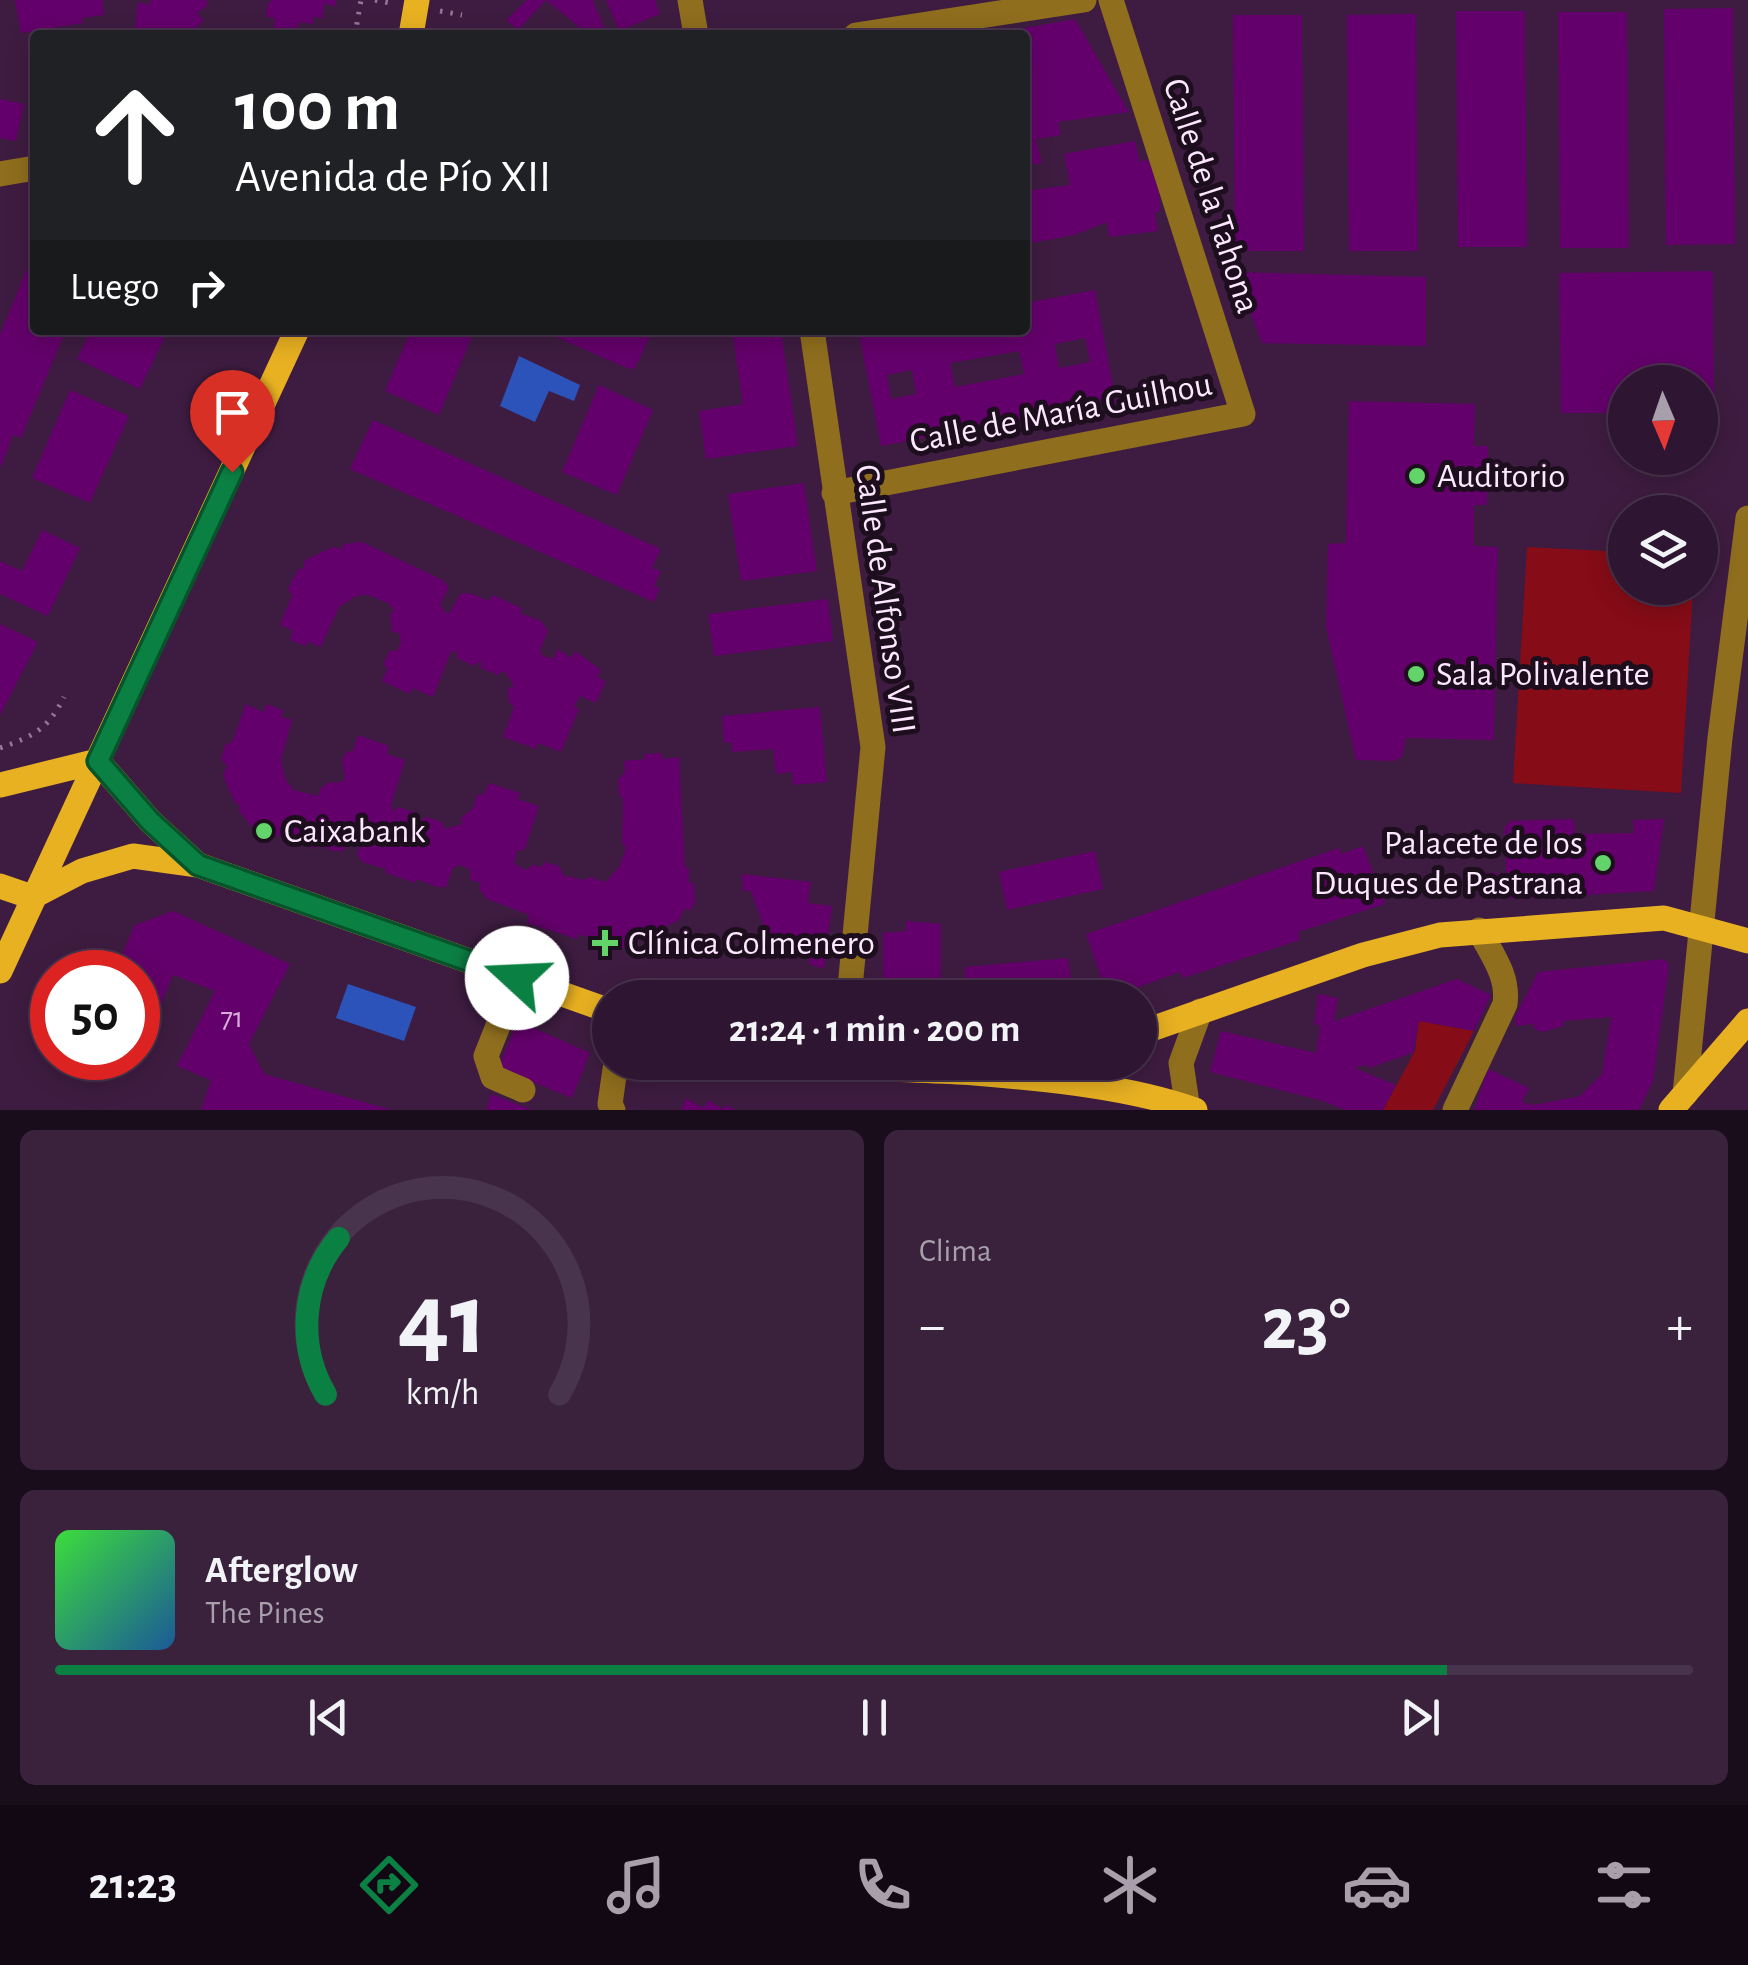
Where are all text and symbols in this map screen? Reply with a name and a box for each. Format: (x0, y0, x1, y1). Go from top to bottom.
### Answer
icon: ahead (70, 70, 200, 200)
text: 100 m (235, 73, 400, 143)
street label: Calle de la Tahona (1157, 74, 1265, 318)
text: Avenida de Pío XII (235, 155, 551, 200)
icon: right (179, 260, 234, 315)
text: Luego (70, 269, 159, 307)
north arrow (1608, 365, 1718, 475)
map controls (1608, 365, 1718, 605)
street label: Calle de María Guilhou (907, 367, 1215, 459)
pin (190, 370, 275, 473)
icon: arrive (205, 385, 260, 440)
place label: Auditorio (1437, 459, 1565, 494)
street label: Calle de Alfonso VIII (849, 462, 921, 736)
marker: Auditorio (1406, 465, 1428, 487)
button: layers (1608, 495, 1718, 605)
place label: Sala Polivalente (1436, 657, 1650, 692)
marker: Sala Polivalente (1405, 663, 1427, 685)
place label: Caixabank (284, 814, 425, 849)
marker: Caixabank (253, 820, 275, 842)
place label: Palacete de los Duques de Pastrana (1313, 826, 1583, 901)
marker: Palacete de los Duques de Pastrana (1592, 852, 1614, 874)
position arrow (465, 926, 569, 1030)
place label: Clínica Colmenero (628, 926, 875, 961)
marker: Clínica Colmenero (592, 930, 618, 956)
speed limit sign: 50 (30, 950, 160, 1080)
house number: 71 (221, 1003, 243, 1033)
text: 21:24 · 1 min · 200 m (729, 1011, 1020, 1049)
text: Clima (919, 1235, 992, 1267)
text: 41 (397, 1269, 487, 1373)
text: 23° (1261, 1288, 1351, 1363)
text: − (919, 1299, 945, 1354)
text: + (1667, 1299, 1693, 1354)
text: km/h (405, 1375, 479, 1411)
text: Afterglow (205, 1552, 358, 1590)
text: The Pines (205, 1597, 325, 1629)
icon: previous (301, 1690, 356, 1745)
icon: pause (847, 1690, 902, 1745)
icon: next (1393, 1690, 1448, 1745)
icon: directions (354, 1850, 424, 1920)
icon: music (601, 1850, 671, 1920)
icon: phone (848, 1850, 918, 1920)
icon: climate (1095, 1850, 1165, 1920)
icon: car (1342, 1850, 1412, 1920)
icon: filters (1589, 1850, 1659, 1920)
text: 21:23 (89, 1862, 177, 1907)

